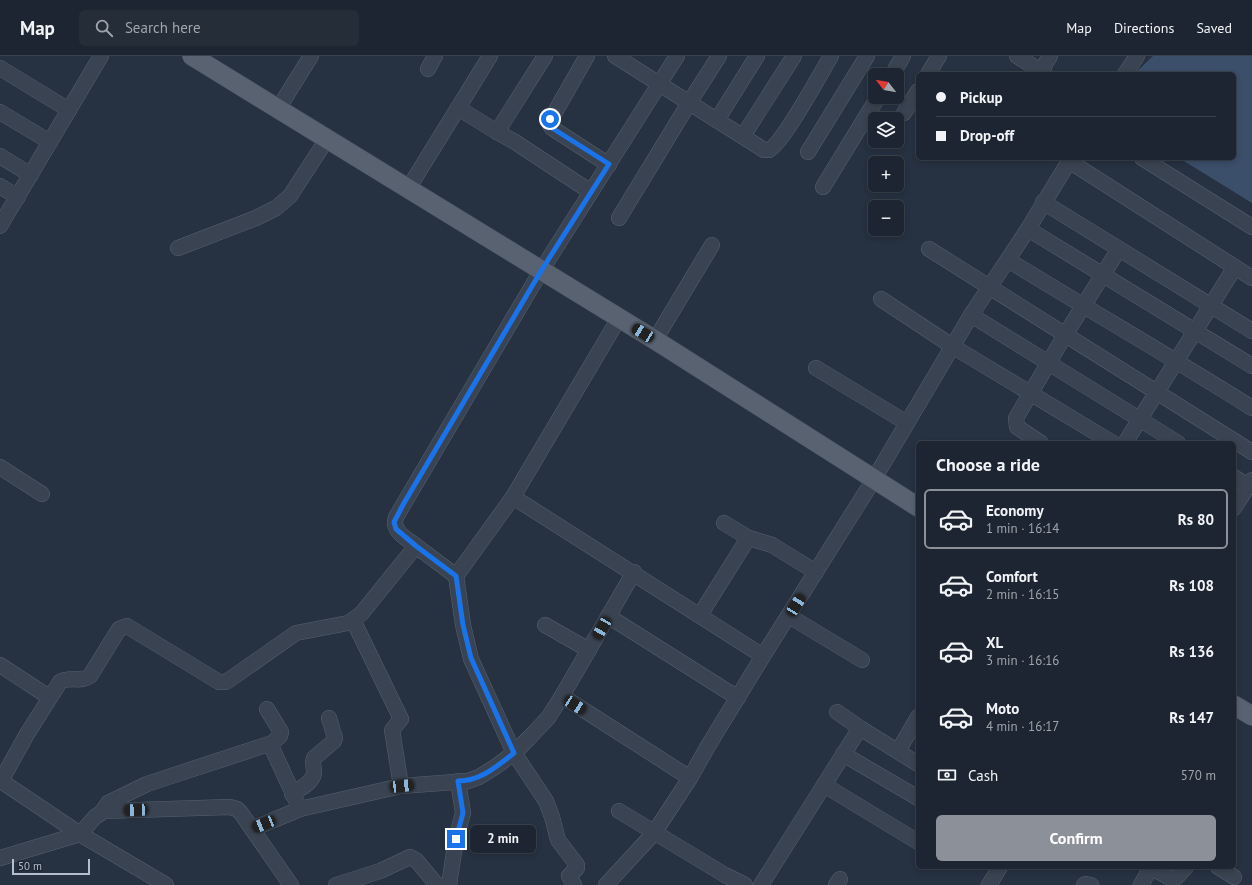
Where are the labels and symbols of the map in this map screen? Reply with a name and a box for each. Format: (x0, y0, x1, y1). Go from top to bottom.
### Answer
north arrow (868, 68, 904, 104)
route start (541, 110, 559, 128)
car (630, 322, 656, 344)
car (785, 592, 807, 618)
car (591, 615, 613, 641)
car (562, 693, 588, 717)
car (389, 779, 415, 793)
car (124, 804, 148, 816)
car (251, 814, 277, 834)
callout: 2 min (470, 825, 536, 853)
route end (447, 830, 465, 848)
scale bar (12, 857, 90, 876)

